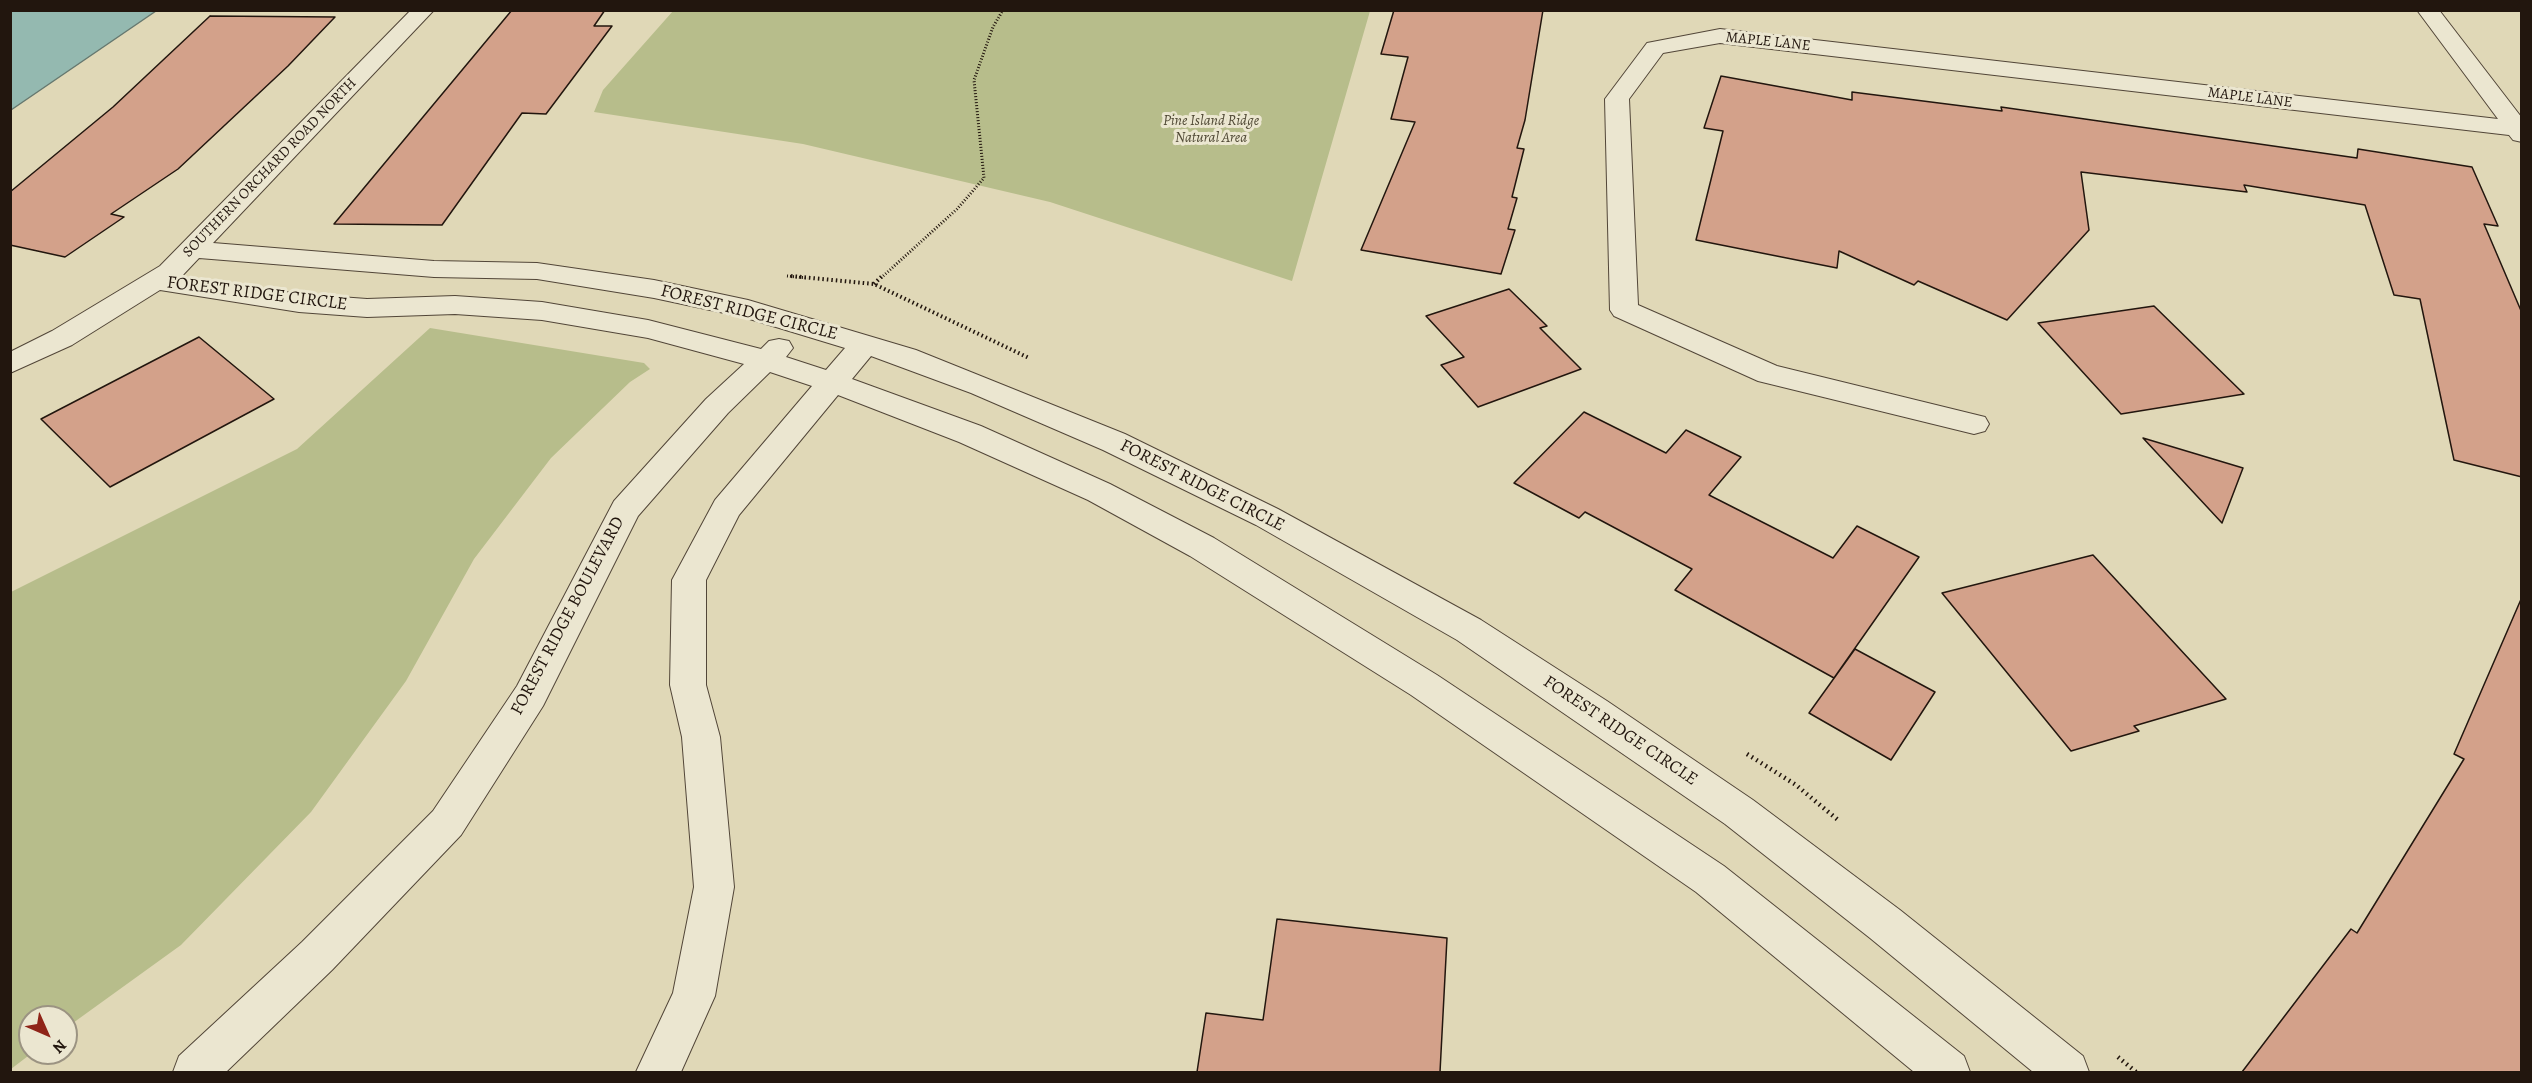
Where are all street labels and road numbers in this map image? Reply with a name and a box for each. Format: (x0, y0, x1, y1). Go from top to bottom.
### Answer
street label: MAPLE LANE (1725, 29, 1811, 55)
street label: SOUTHERN ORCHARD ROAD NORTH (179, 75, 361, 261)
street label: MAPLE LANE (2207, 84, 2293, 112)
street label: FOREST RIDGE CIRCLE (166, 272, 348, 316)
street label: FOREST RIDGE CIRCLE (658, 281, 840, 345)
street label: FOREST RIDGE CIRCLE (1116, 435, 1288, 537)
street label: FOREST RIDGE BOULEVARD (506, 513, 630, 719)
street label: FOREST RIDGE CIRCLE (1539, 671, 1701, 791)

